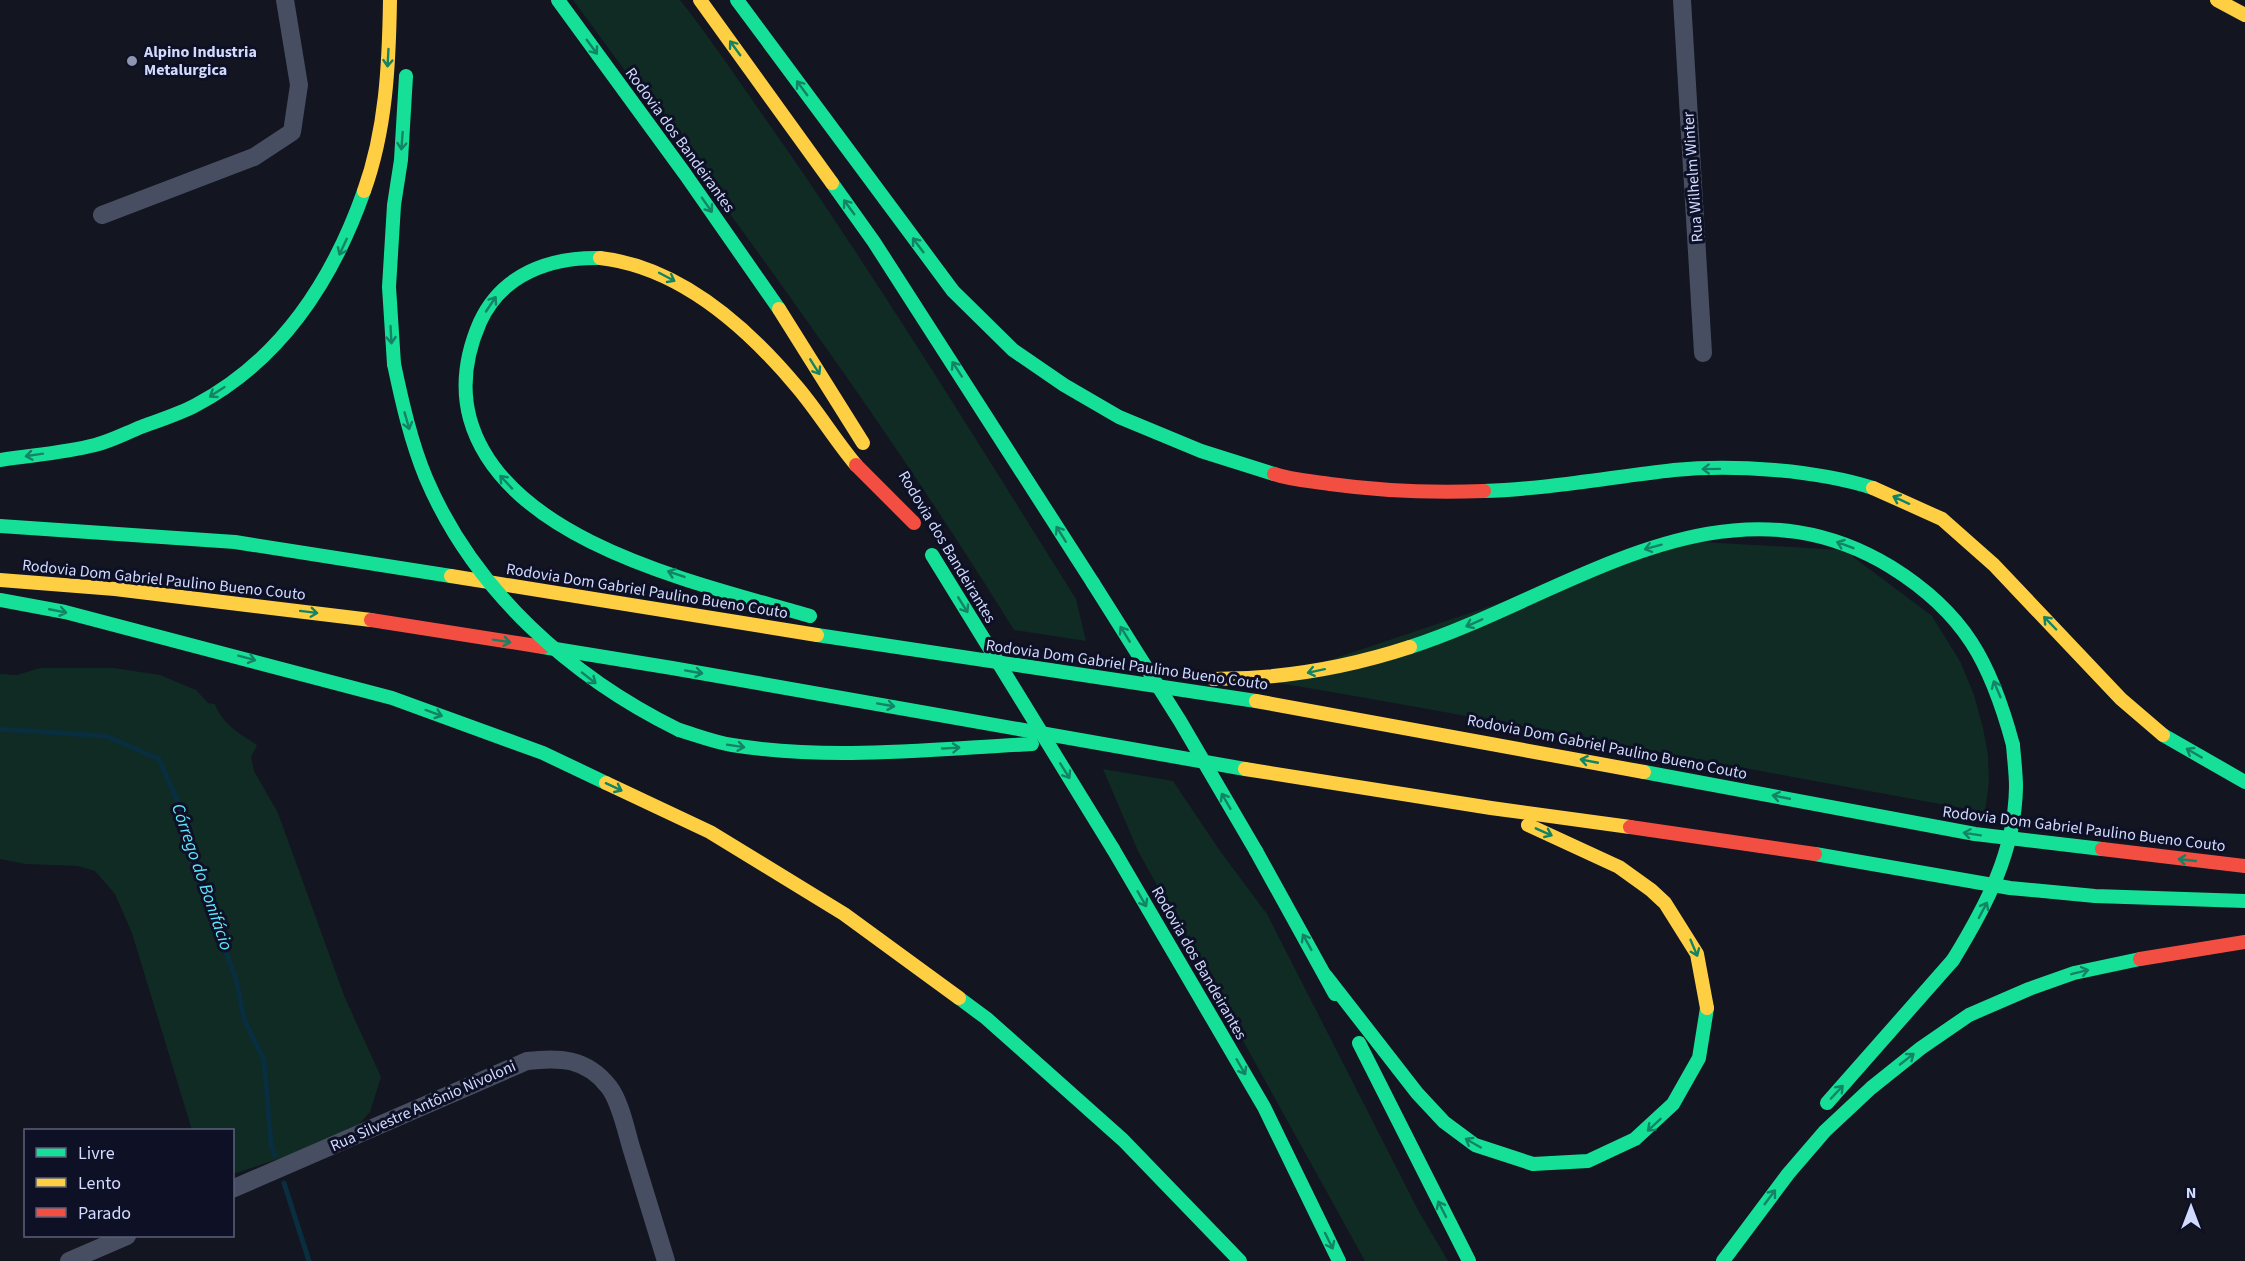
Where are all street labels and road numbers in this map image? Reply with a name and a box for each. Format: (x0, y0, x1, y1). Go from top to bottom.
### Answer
street label: Rodovia dos Bandeirantes (620, 63, 740, 217)
street label: Rua Wilhelm Winter (1677, 111, 1709, 243)
street label: Rodovia dos Bandeirantes (893, 467, 1001, 627)
street label: Rodovia Dom Gabriel Paulino Bueno Couto (21, 554, 307, 606)
street label: Rodovia Dom Gabriel Paulino Bueno Couto (504, 558, 790, 624)
street label: Rodovia Dom Gabriel Paulino Bueno Couto (984, 634, 1270, 696)
street label: Rodovia Dom Gabriel Paulino Bueno Couto (1465, 709, 1749, 785)
street label: Rodovia Dom Gabriel Paulino Bueno Couto (1941, 801, 2227, 857)
street label: Rodovia dos Bandeirantes (1146, 882, 1252, 1044)
street label: Rua Silvestre Antônio Nivoloni (327, 1055, 519, 1157)

